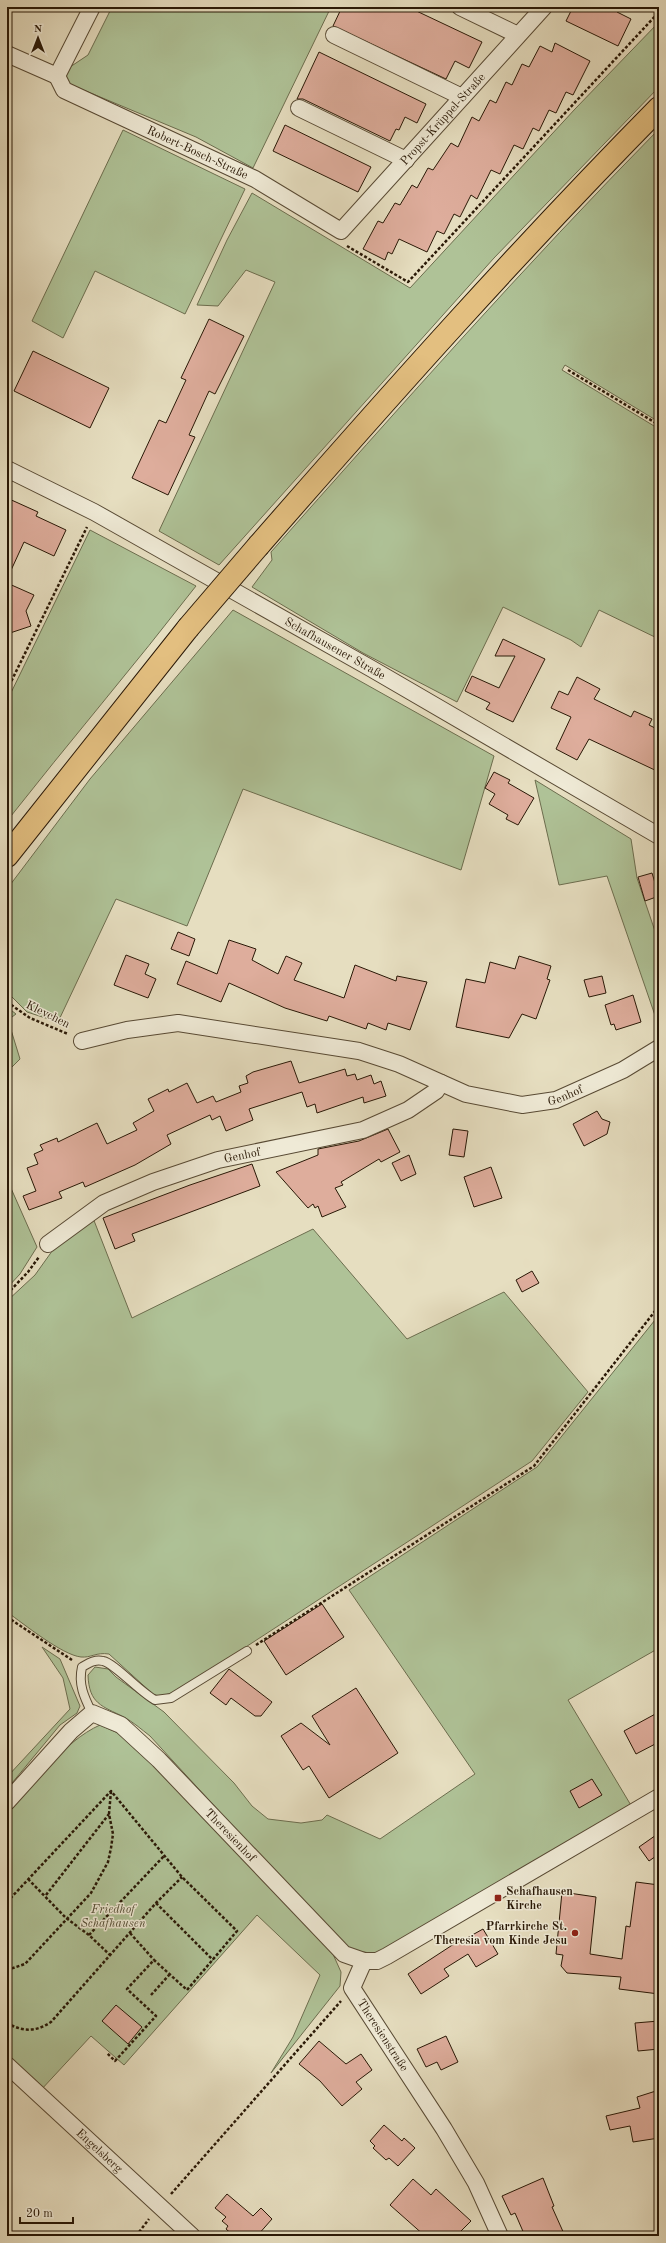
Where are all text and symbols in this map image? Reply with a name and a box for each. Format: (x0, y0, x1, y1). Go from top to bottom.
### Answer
north arrow (18, 18, 58, 58)
text: N (34, 24, 43, 35)
street label: Propst-Krüppel-Straße (399, 71, 488, 168)
street label: Robert-Bosch-Straße (145, 125, 250, 182)
street label: Schafhausener Straße (282, 616, 387, 683)
street label: Klevchen (24, 999, 72, 1031)
street label: Genhof (547, 1083, 586, 1108)
street label: Genhof (223, 1146, 263, 1166)
street label: Theresienhof (202, 1807, 258, 1865)
place label: Schafhausen Kirche (506, 1886, 573, 1912)
marker: Schafhausen Kirche (493, 1893, 503, 1903)
park label: Friedhof Schafhausen (80, 1904, 146, 1930)
place label: Pfarrkirche St. Theresia vom Kinde Jesu (433, 1921, 567, 1947)
marker: Pfarrkirche St. Theresia vom Kinde Jesu (570, 1928, 580, 1938)
street label: Theresienstraße (354, 1997, 410, 2074)
street label: Engelsberg (73, 2127, 125, 2176)
scale bar (20, 2199, 73, 2225)
text: 20 m (26, 2208, 53, 2220)

